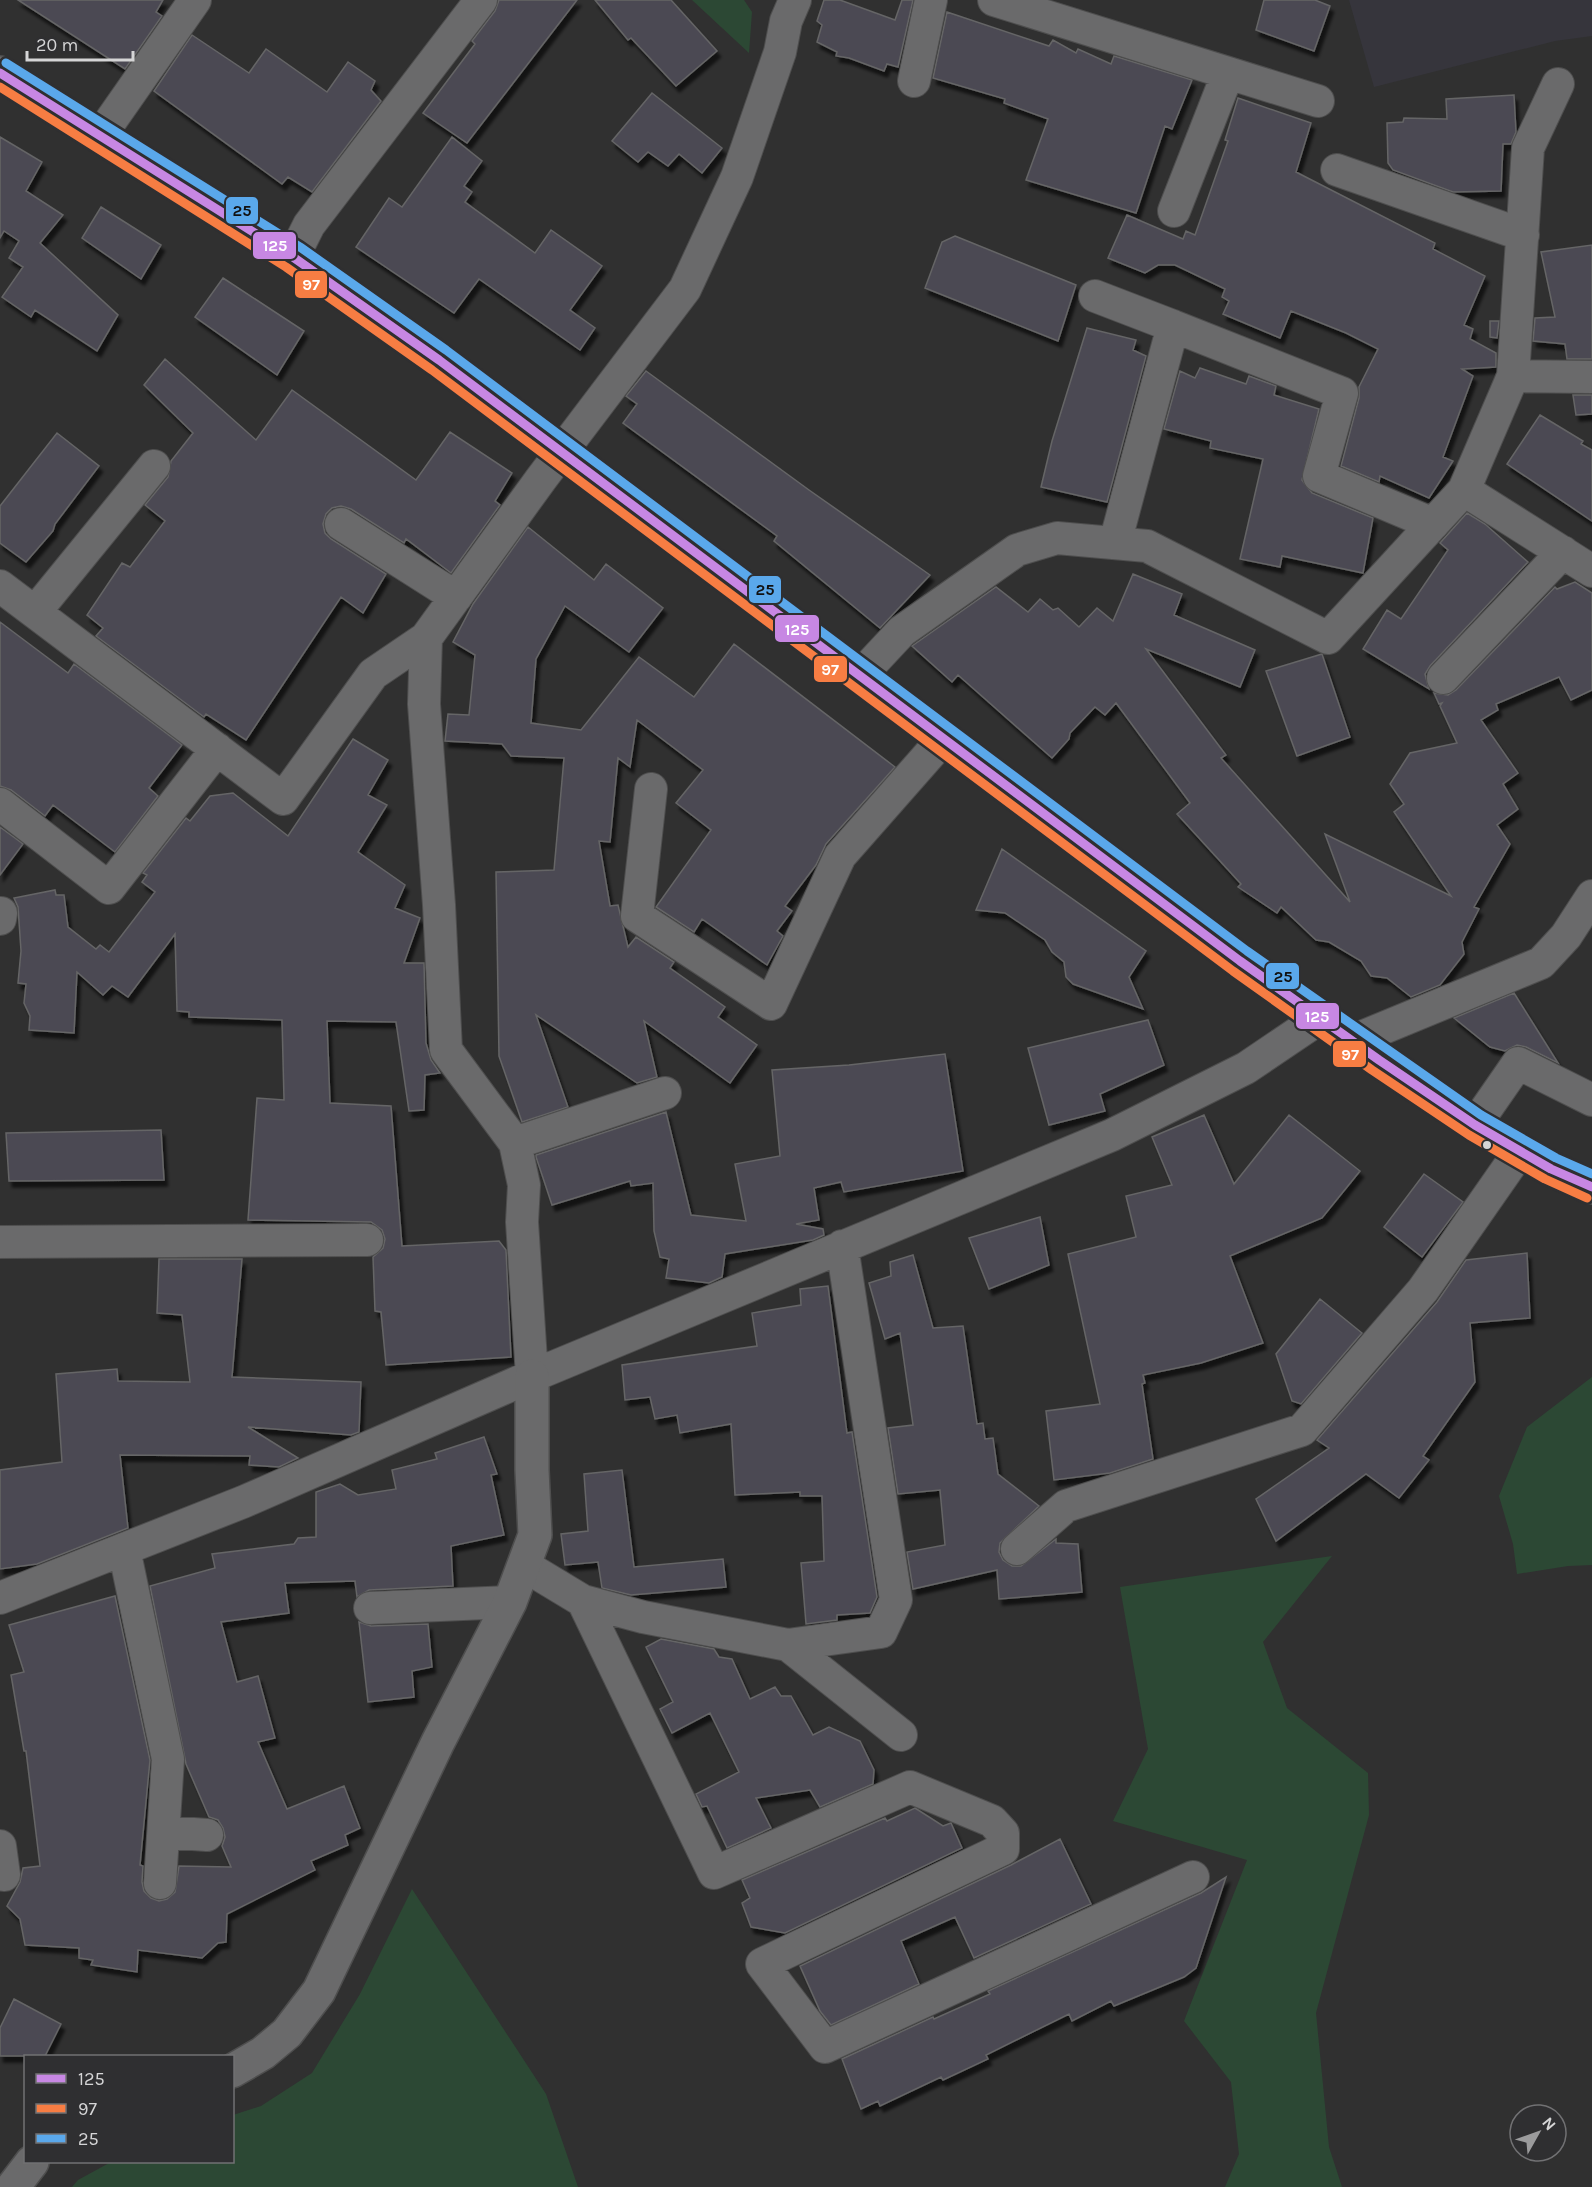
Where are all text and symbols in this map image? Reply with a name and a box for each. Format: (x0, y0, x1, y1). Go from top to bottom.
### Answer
scale bar (27, 24, 134, 62)
text: 20 m (36, 34, 78, 56)
line badge: 25 (225, 196, 259, 225)
text: 25 (233, 201, 252, 220)
line badge: 125 (252, 231, 297, 260)
text: 125 (263, 236, 287, 255)
line badge: 97 (294, 270, 328, 299)
text: 97 (302, 275, 320, 294)
line badge: 25 (748, 575, 782, 604)
text: 25 (756, 580, 775, 599)
line badge: 125 (774, 614, 820, 643)
text: 125 (785, 620, 809, 639)
line badge: 97 (813, 655, 848, 683)
text: 97 (821, 660, 839, 679)
line badge: 25 (1265, 962, 1300, 990)
text: 25 (1274, 967, 1293, 986)
line badge: 125 (1295, 1002, 1340, 1030)
text: 125 (1305, 1007, 1329, 1026)
line badge: 97 (1332, 1040, 1367, 1068)
text: 97 (1341, 1045, 1359, 1064)
unlabelled marker (1481, 1139, 1493, 1151)
legend (24, 2055, 234, 2163)
text: 125 (78, 2068, 105, 2090)
text: 97 (78, 2098, 97, 2120)
north arrow (1508, 2103, 1568, 2163)
text: N (1538, 2113, 1560, 2134)
text: 25 (78, 2128, 99, 2150)

